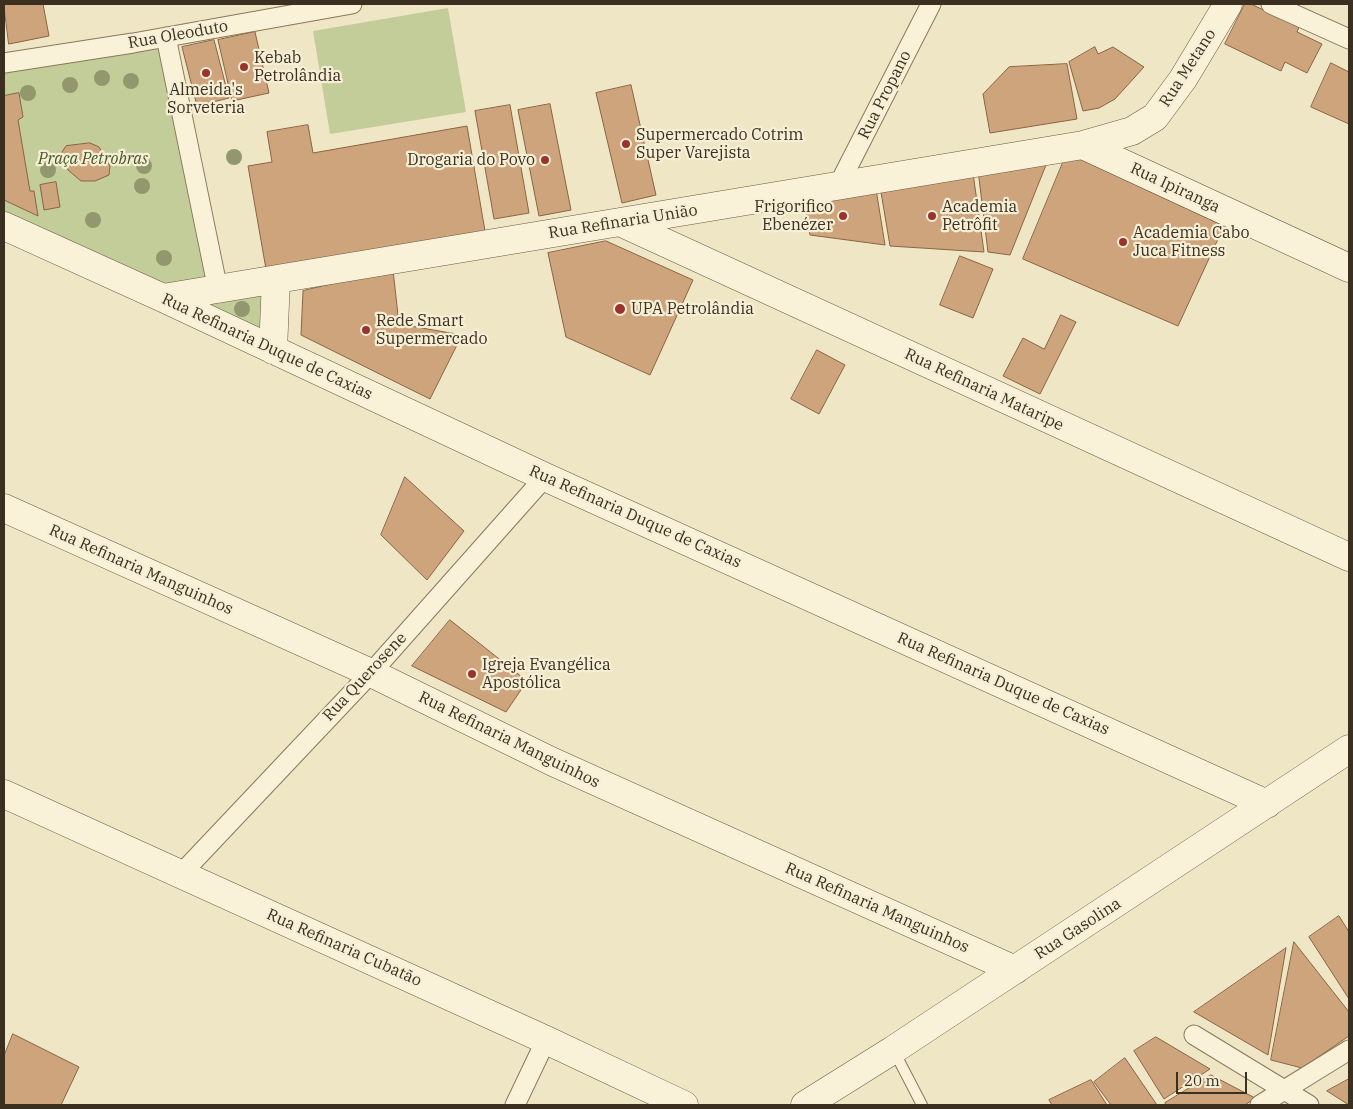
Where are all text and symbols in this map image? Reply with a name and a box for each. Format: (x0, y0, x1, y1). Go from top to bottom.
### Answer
street label: Rua Oleoduto (126, 17, 230, 53)
street label: Rua Metano (1156, 25, 1220, 111)
street label: Rua Propano (854, 47, 916, 143)
place label: Kebab Petrolândia (254, 48, 341, 86)
marker: Kebab Petrolândia (238, 61, 250, 73)
marker: Almeida's Sorveteria (200, 67, 212, 79)
place label: Almeida's Sorveteria (167, 80, 245, 118)
place label: Supermercado Cotrim Super Varejista (636, 125, 804, 163)
marker: Supermercado Cotrim Super Varejista (620, 138, 632, 150)
park label: Praça Petrobras (38, 149, 148, 169)
place label: Drogaria do Povo (407, 150, 535, 170)
marker: Drogaria do Povo (539, 154, 551, 166)
street label: Rua Ipiranga (1127, 159, 1223, 217)
place label: Frigorifico Ebenézer (754, 197, 833, 235)
place label: Academia Petrôfit (942, 197, 1017, 235)
street label: Rua Refinaria União (547, 201, 699, 243)
marker: Frigorifico Ebenézer (837, 210, 849, 222)
marker: Academia Petrôfit (926, 210, 938, 222)
place label: Academia Cabo Juca Fitness (1133, 223, 1249, 261)
marker: Academia Cabo Juca Fitness (1117, 236, 1129, 248)
street label: Rua Refinaria Duque de Caxias (159, 290, 375, 404)
place label: UPA Petrolândia (631, 299, 754, 319)
marker: UPA Petrolândia (613, 302, 627, 316)
place label: Rede Smart Supermercado (376, 311, 488, 349)
marker: Rede Smart Supermercado (360, 324, 372, 336)
street label: Rua Refinaria Mataripe (901, 345, 1067, 435)
street label: Rua Refinaria Duque de Caxias (526, 461, 744, 573)
street label: Rua Refinaria Manguinhos (46, 521, 236, 619)
street label: Rua Refinaria Duque de Caxias (894, 628, 1112, 740)
street label: Rua Querosene (319, 629, 411, 725)
place label: Igreja Evangélica Apostólica (482, 655, 611, 693)
marker: Igreja Evangélica Apostólica (466, 668, 478, 680)
street label: Rua Refinaria Manguinhos (415, 688, 603, 792)
street label: Rua Refinaria Manguinhos (782, 859, 972, 957)
street label: Rua Gasolina (1031, 894, 1125, 964)
street label: Rua Refinaria Cubatão (263, 905, 425, 991)
scale bar (1178, 1062, 1249, 1094)
text: 20 m (1184, 1071, 1220, 1090)

